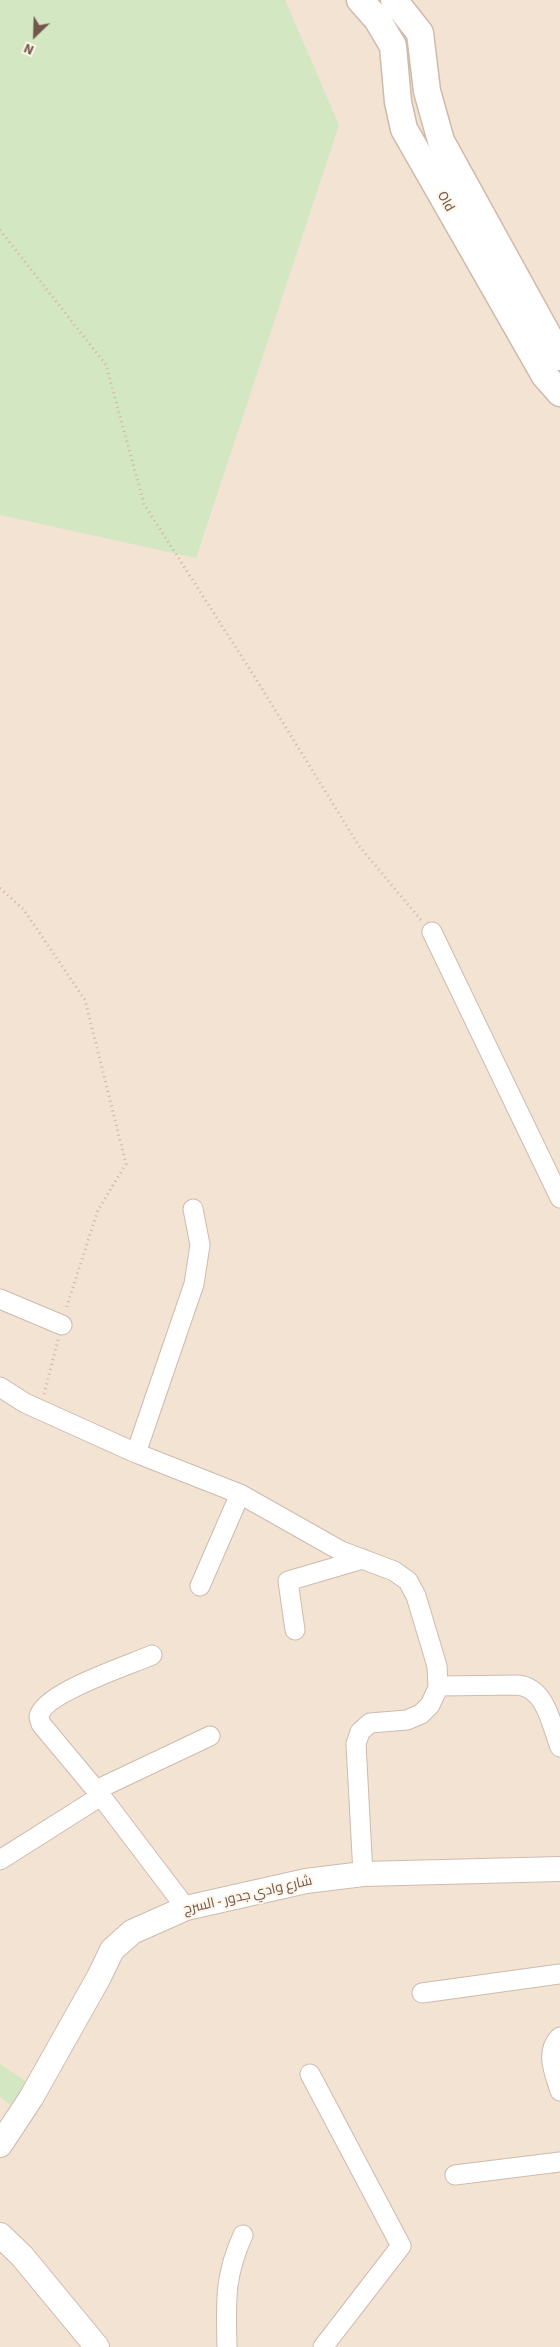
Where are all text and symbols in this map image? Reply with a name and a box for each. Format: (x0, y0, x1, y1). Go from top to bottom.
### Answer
north arrow (10, 10, 60, 60)
text: N (21, 38, 37, 60)
street label: Old (433, 189, 457, 215)
street label: شارع وادي جدور - السرج (182, 1873, 314, 1919)

